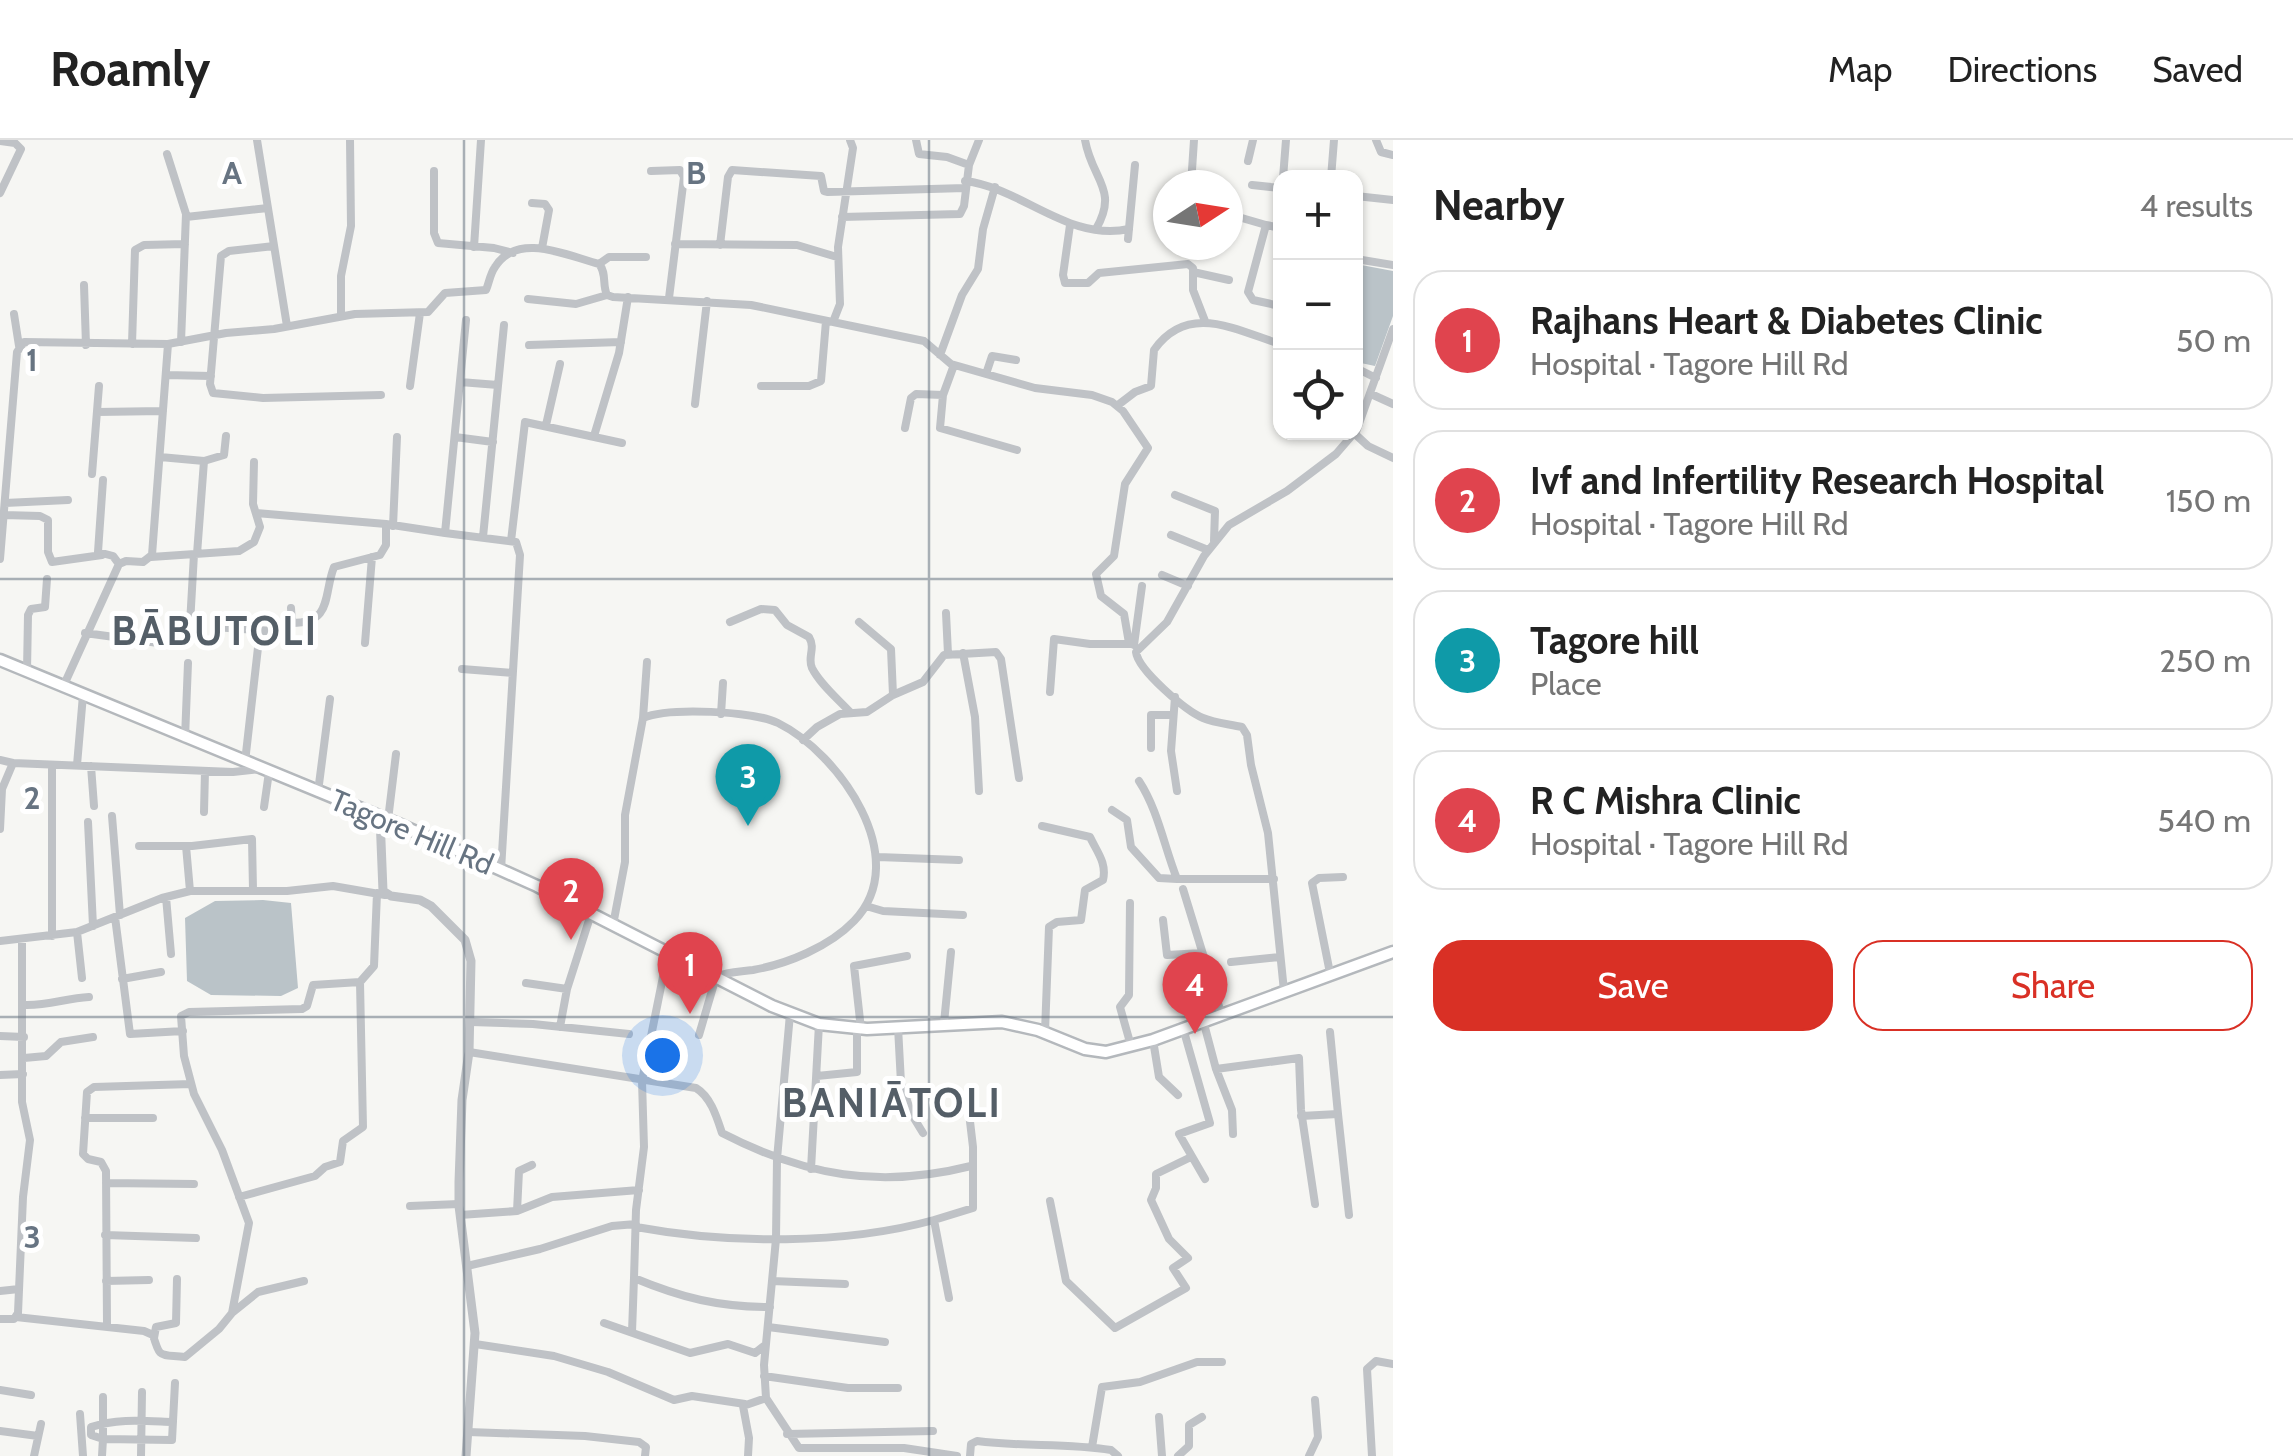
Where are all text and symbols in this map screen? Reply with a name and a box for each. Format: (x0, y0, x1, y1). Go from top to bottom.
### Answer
text: Roamly (50, 40, 210, 98)
text: Map (1828, 48, 1893, 91)
text: Directions (1948, 48, 2097, 91)
text: Saved (2152, 48, 2243, 91)
text: A (222, 153, 242, 192)
text: B (686, 153, 706, 192)
north arrow (1153, 170, 1243, 260)
map controls (1273, 170, 1363, 440)
button: + (1273, 170, 1363, 260)
text: Nearby (1433, 179, 1565, 231)
text: 4 results (2140, 186, 2253, 225)
button: − (1273, 260, 1363, 350)
text: Rajhans Heart & Diabetes Clinic (1530, 297, 2043, 344)
text: 1 (1462, 321, 1473, 360)
text: 50 m (2176, 321, 2251, 360)
text: 1 (26, 340, 38, 379)
text: Hospital · Tagore Hill Rd (1530, 344, 1848, 383)
button: locate (1273, 350, 1363, 440)
text: Ivf and Infertility Research Hospital (1530, 457, 2104, 504)
text: 2 (1459, 481, 1476, 520)
text: 150 m (2166, 481, 2251, 520)
text: Hospital · Tagore Hill Rd (1530, 504, 1848, 543)
district label: BĀBUTOLI (111, 606, 319, 655)
text: Tagore hill (1530, 617, 1699, 664)
text: 3 (1459, 641, 1476, 680)
text: 250 m (2159, 641, 2251, 680)
text: Place (1530, 664, 1602, 703)
pin: 3 (716, 744, 780, 826)
text: R C Mishra Clinic (1530, 777, 1801, 824)
text: 2 (24, 778, 40, 817)
street label: Tagore Hill Rd (325, 781, 499, 883)
text: 4 (1458, 801, 1477, 840)
text: 540 m (2158, 801, 2251, 840)
text: Hospital · Tagore Hill Rd (1530, 824, 1848, 863)
pin: 2 (538, 858, 604, 940)
pin: 1 (658, 932, 722, 1014)
button: Save (1433, 940, 1833, 1031)
button: Share (1853, 940, 2253, 1031)
pin: 4 (1162, 952, 1228, 1034)
your location (637, 1030, 688, 1081)
district label: BANIĀTOLI (782, 1078, 1002, 1127)
text: 3 (23, 1217, 41, 1256)

